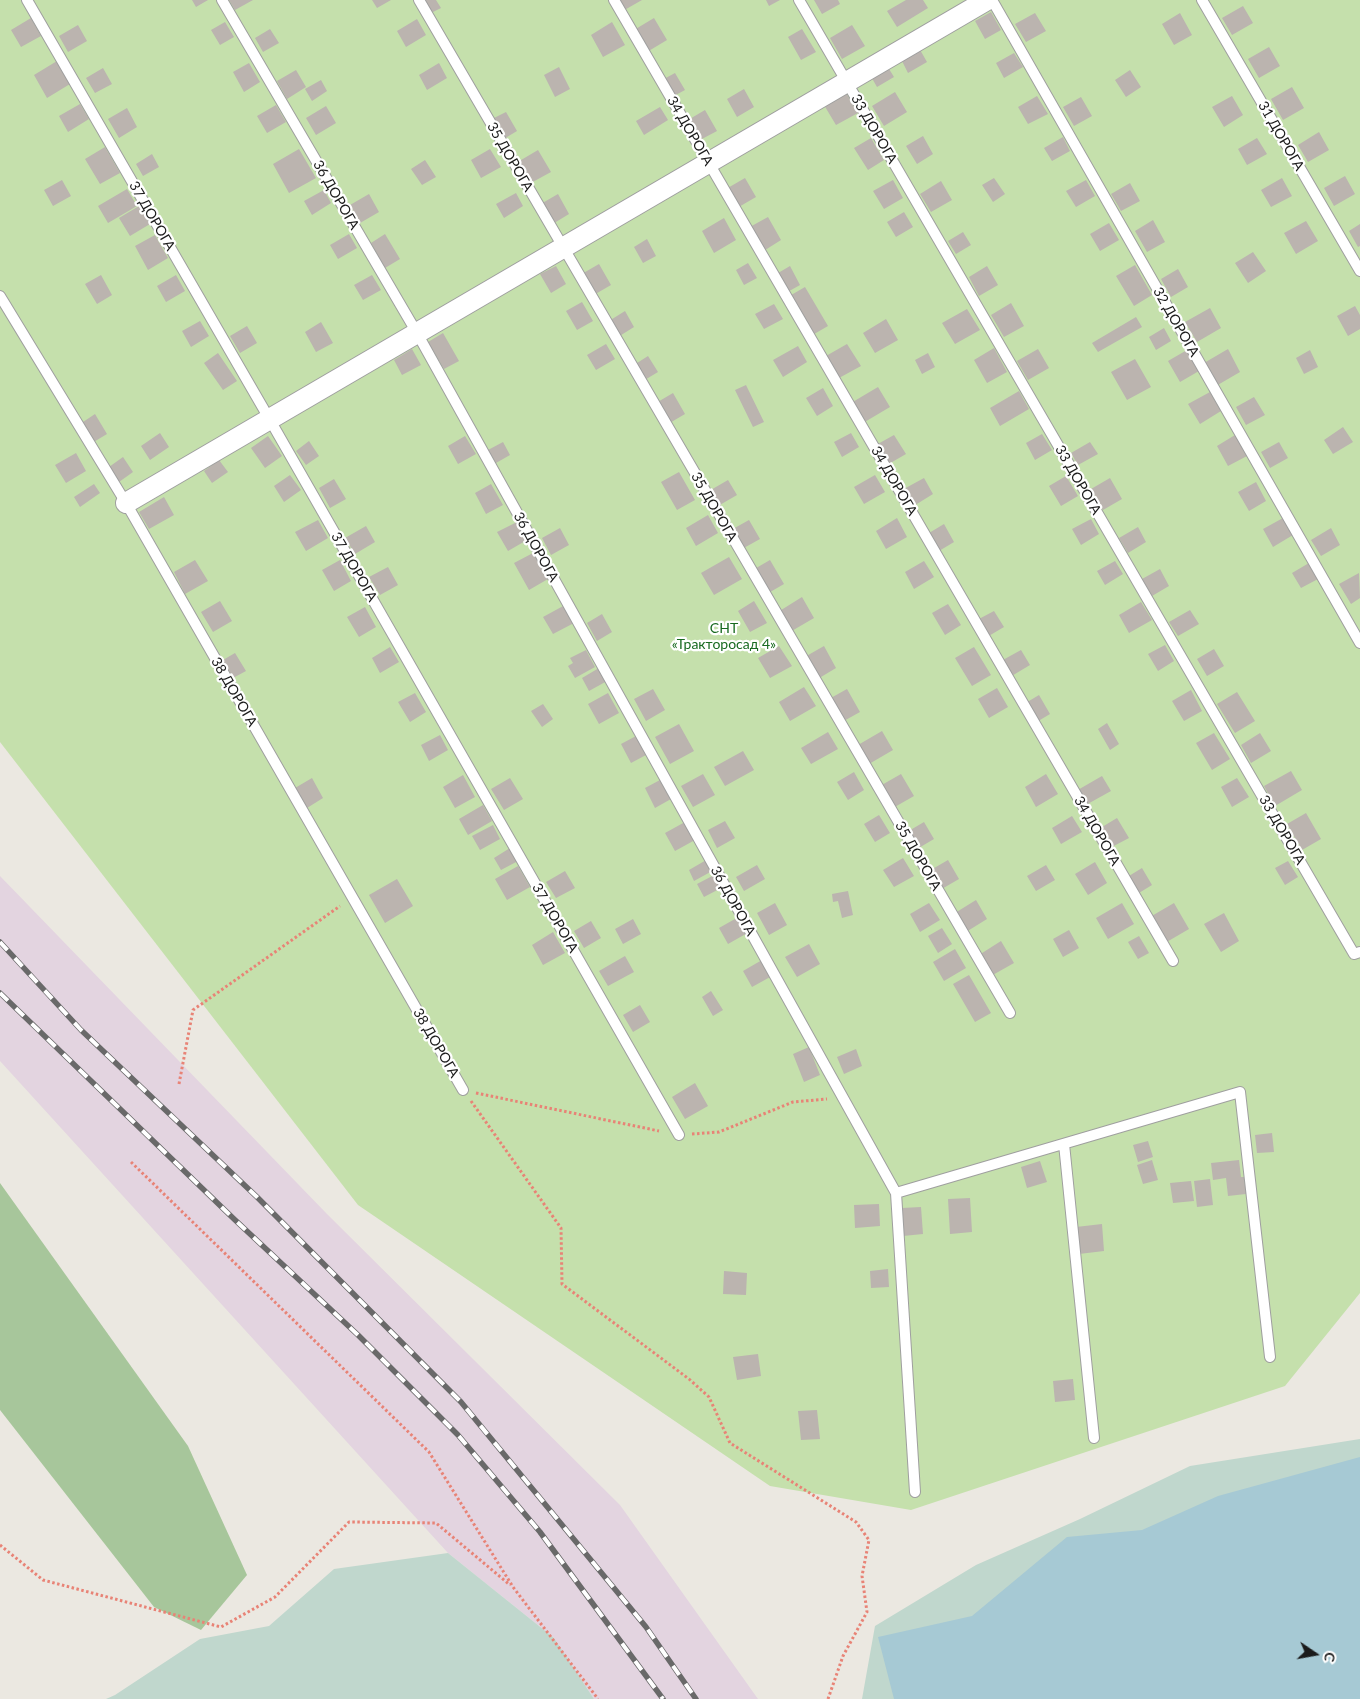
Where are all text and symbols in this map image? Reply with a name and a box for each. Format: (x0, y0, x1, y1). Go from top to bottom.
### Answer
street label: 33 ДОРОГА (847, 91, 901, 167)
street label: 34 ДОРОГА (663, 93, 717, 169)
street label: 31 ДОРОГА (1254, 98, 1308, 174)
street label: 35 ДОРОГА (483, 119, 537, 195)
street label: 36 ДОРОГА (309, 157, 363, 233)
street label: 37 ДОРОГА (125, 178, 179, 254)
street label: 32 ДОРОГА (1149, 284, 1203, 360)
street label: 33 ДОРОГА (1051, 442, 1105, 518)
street label: 34 ДОРОГА (867, 443, 921, 519)
street label: 35 ДОРОГА (687, 469, 741, 545)
street label: 36 ДОРОГА (510, 509, 562, 585)
street label: 37 ДОРОГА (327, 529, 381, 605)
park label: СНТ «Тракторосад 4» (672, 620, 776, 652)
street label: 38 ДОРОГА (207, 654, 261, 730)
street label: 33 ДОРОГА (1255, 792, 1309, 868)
street label: 34 ДОРОГА (1070, 793, 1124, 869)
street label: 35 ДОРОГА (891, 818, 945, 894)
street label: 36 ДОРОГА (707, 863, 759, 939)
street label: 37 ДОРОГА (528, 880, 582, 956)
street label: 38 ДОРОГА (409, 1005, 463, 1081)
north arrow (1290, 1629, 1340, 1679)
text: С (1321, 1651, 1339, 1664)

